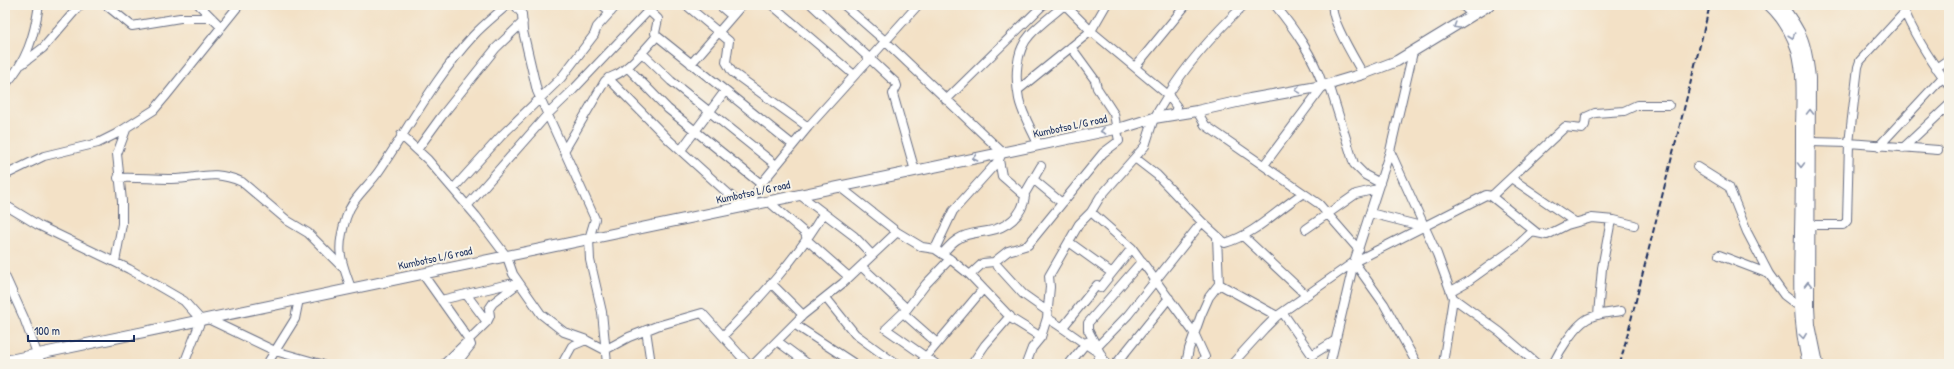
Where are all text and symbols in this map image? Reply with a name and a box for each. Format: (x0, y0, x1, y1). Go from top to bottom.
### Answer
one-way arrow (1453, 21, 1460, 29)
one-way arrow (1787, 32, 1795, 39)
one-way arrow (1295, 85, 1301, 94)
one-way arrow (1806, 109, 1814, 115)
street label: Kumbotso L/G road (1032, 111, 1109, 141)
one-way arrow (1100, 127, 1106, 135)
one-way arrow (972, 153, 979, 161)
one-way arrow (1797, 162, 1805, 168)
street label: Kumbotso L/G road (715, 177, 792, 207)
street label: Kumbotso L/G road (397, 243, 474, 273)
one-way arrow (1804, 281, 1812, 287)
scale bar (28, 317, 134, 343)
text: 100 m (34, 322, 60, 339)
one-way arrow (1798, 333, 1807, 339)

